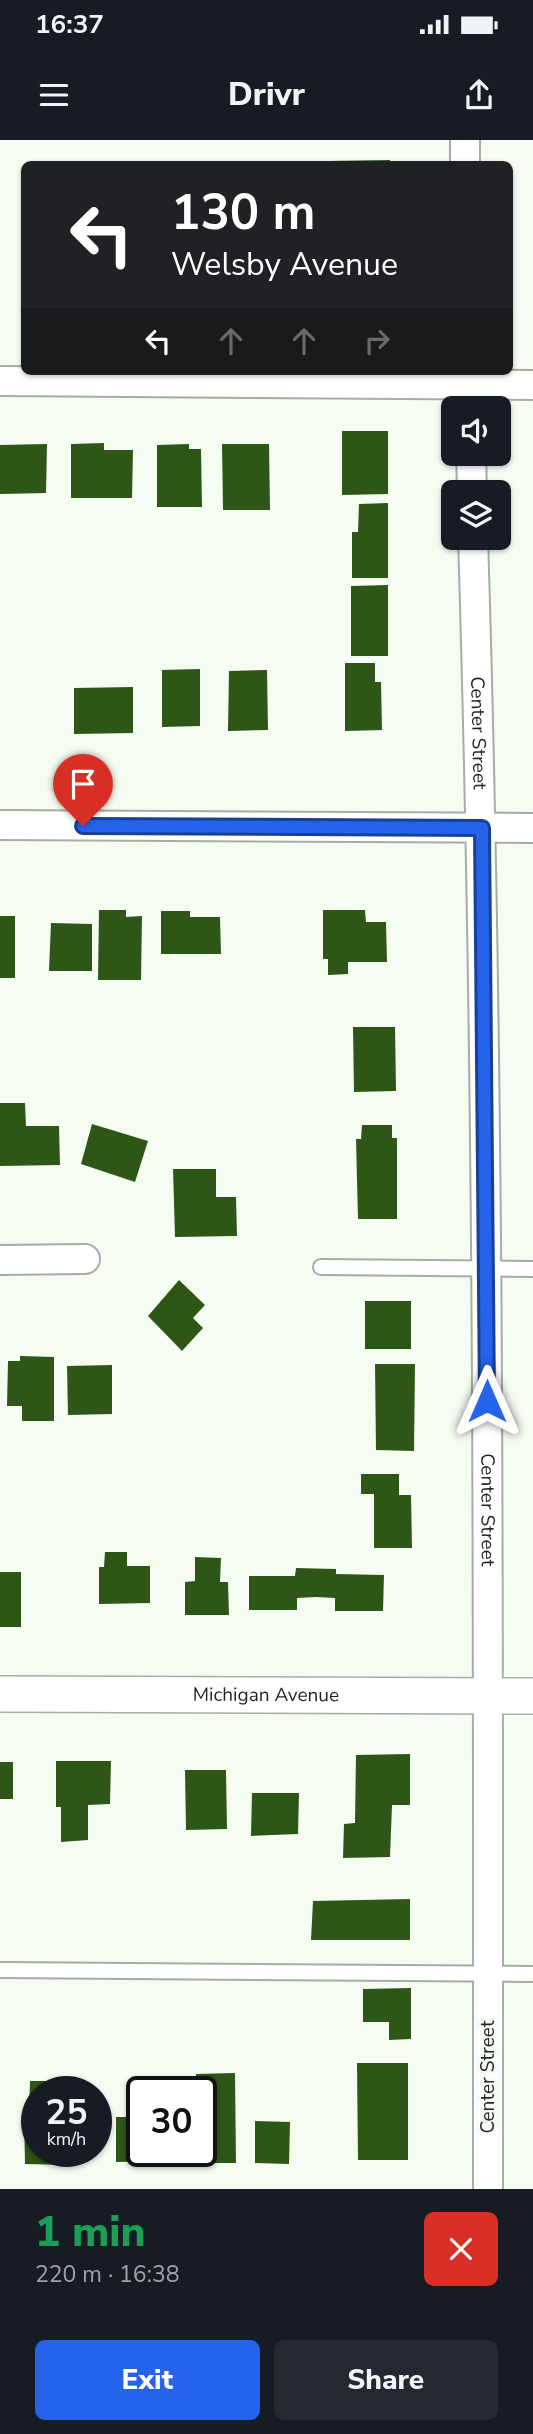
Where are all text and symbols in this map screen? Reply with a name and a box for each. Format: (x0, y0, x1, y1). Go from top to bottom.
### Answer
text: 16:37 (35, 7, 104, 42)
text: Drivr (228, 73, 305, 116)
icon: menu (35, 76, 73, 114)
icon: share (460, 76, 498, 114)
text: 130 m (171, 179, 315, 246)
icon: left (56, 189, 147, 280)
text: Welsby Avenue (171, 243, 398, 286)
icon: left (139, 322, 177, 360)
icon: ahead (212, 322, 250, 360)
icon: ahead (285, 322, 323, 360)
icon: right (358, 322, 396, 360)
map controls (441, 396, 511, 550)
button: sound (441, 396, 511, 466)
button: layers (441, 480, 511, 550)
street label: Center Street (464, 676, 493, 790)
pin (53, 754, 113, 826)
icon: arrive (64, 765, 102, 803)
position arrow (450, 1364, 524, 1438)
street label: Center Street (474, 1453, 501, 1567)
street label: Michigan Avenue (193, 1682, 339, 1708)
street label: Center Street (475, 2020, 501, 2134)
speed limit sign: 30 (126, 2076, 217, 2167)
text: 25 (45, 2089, 88, 2136)
text: km/h (47, 2127, 86, 2151)
text: 1 min (35, 2204, 145, 2261)
button: close (424, 2212, 498, 2286)
text: 220 m · 16:38 (35, 2259, 180, 2290)
button: Exit (35, 2340, 260, 2420)
button: Share (274, 2340, 498, 2420)

